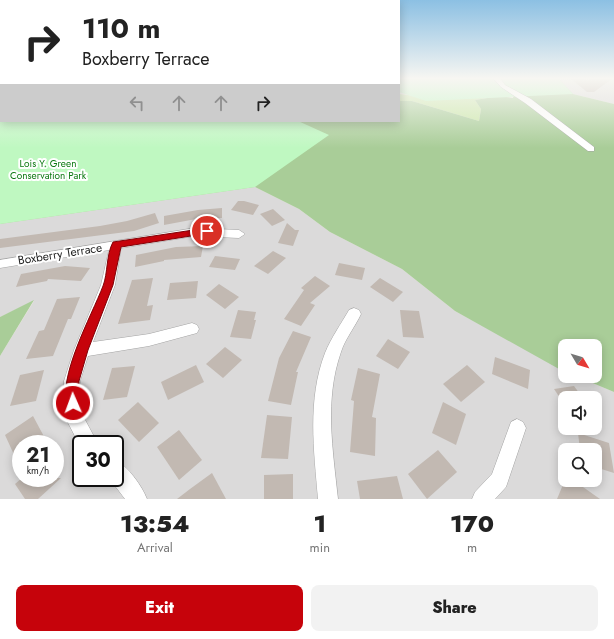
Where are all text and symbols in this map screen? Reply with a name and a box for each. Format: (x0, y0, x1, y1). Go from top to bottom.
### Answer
text: 110 m (82, 8, 160, 49)
icon: right (16, 16, 68, 68)
text: Boxberry Terrace (82, 46, 210, 72)
icon: left (126, 92, 148, 114)
icon: ahead (168, 92, 190, 114)
icon: ahead (210, 92, 232, 114)
icon: right (252, 92, 274, 114)
park label: Lois Y. Green Conservation Park (10, 156, 87, 183)
pin (190, 214, 224, 248)
icon: arrive (196, 220, 218, 242)
street label: Boxberry Terrace (17, 238, 103, 270)
north arrow (558, 339, 602, 383)
map controls (558, 339, 602, 487)
position arrow (52, 382, 94, 424)
button: sound (558, 391, 602, 435)
speed limit sign: 30 (72, 435, 124, 487)
text: 21 (26, 441, 50, 470)
button: search (558, 443, 602, 487)
text: km/h (27, 463, 49, 478)
text: 13:54 (120, 506, 190, 541)
text: 1 (313, 506, 326, 541)
text: 170 (450, 506, 494, 541)
text: Arrival (137, 538, 173, 557)
text: min (310, 538, 330, 557)
text: m (467, 538, 477, 557)
button: Exit (16, 585, 303, 631)
button: Share (311, 585, 598, 631)

